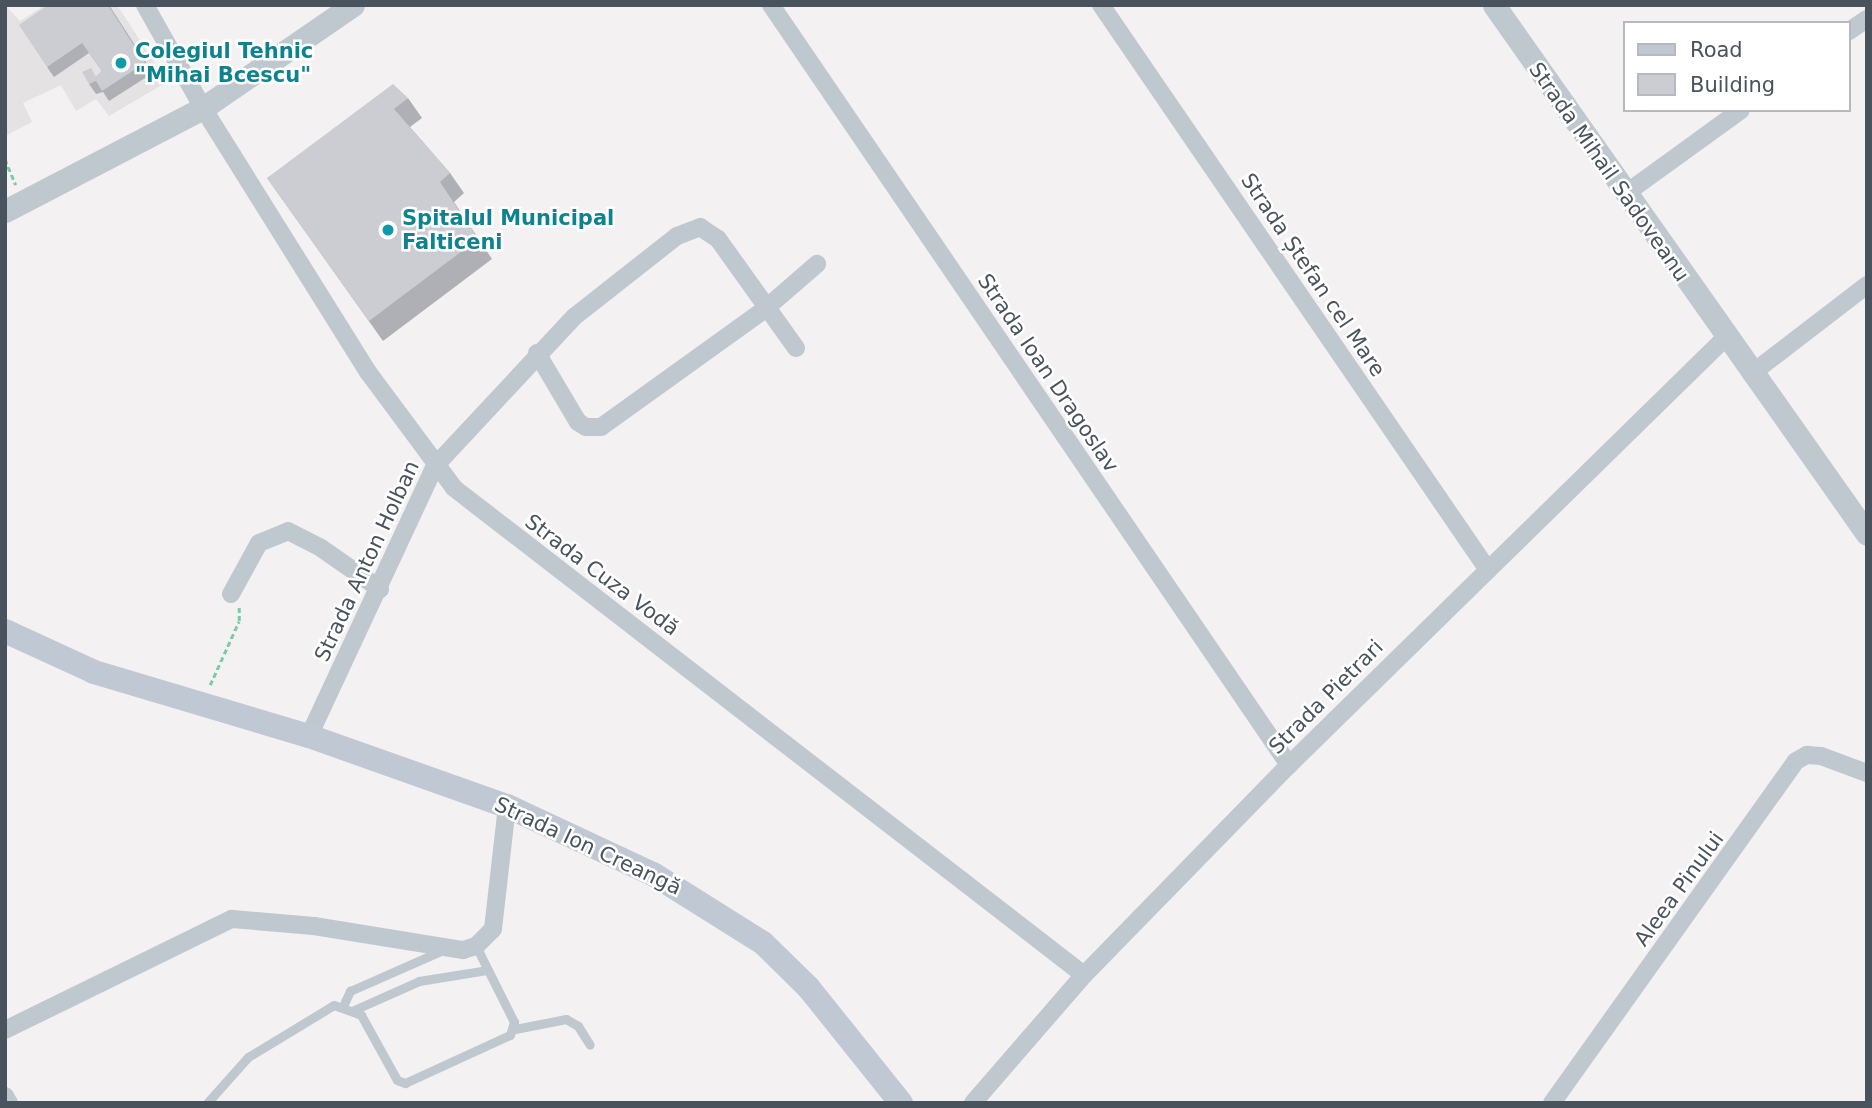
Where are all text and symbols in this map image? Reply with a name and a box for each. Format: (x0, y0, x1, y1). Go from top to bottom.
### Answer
legend (1624, 21, 1851, 112)
place label: Colegiul Tehnic "Mihai Bcescu" (135, 38, 313, 88)
text: Road (1690, 38, 1743, 62)
marker: Colegiul Tehnic "Mihai Bcescu" (113, 55, 129, 71)
street label: Strada Mihail Sadoveanu (1524, 58, 1694, 286)
text: Building (1690, 73, 1775, 97)
street label: Strada Ștefan cel Mare (1236, 169, 1390, 381)
place label: Spitalul Municipal Falticeni (402, 205, 614, 255)
marker: Spitalul Municipal Falticeni (380, 222, 396, 238)
street label: Strada Ioan Dragoslav (972, 269, 1124, 477)
street label: Strada Anton Holban (309, 457, 425, 665)
street label: Strada Cuza Vodă (520, 509, 684, 641)
street label: Strada Pietrari (1264, 635, 1388, 759)
street label: Strada Ion Creangă (491, 792, 685, 900)
street label: Aleea Pinului (1629, 827, 1729, 951)

